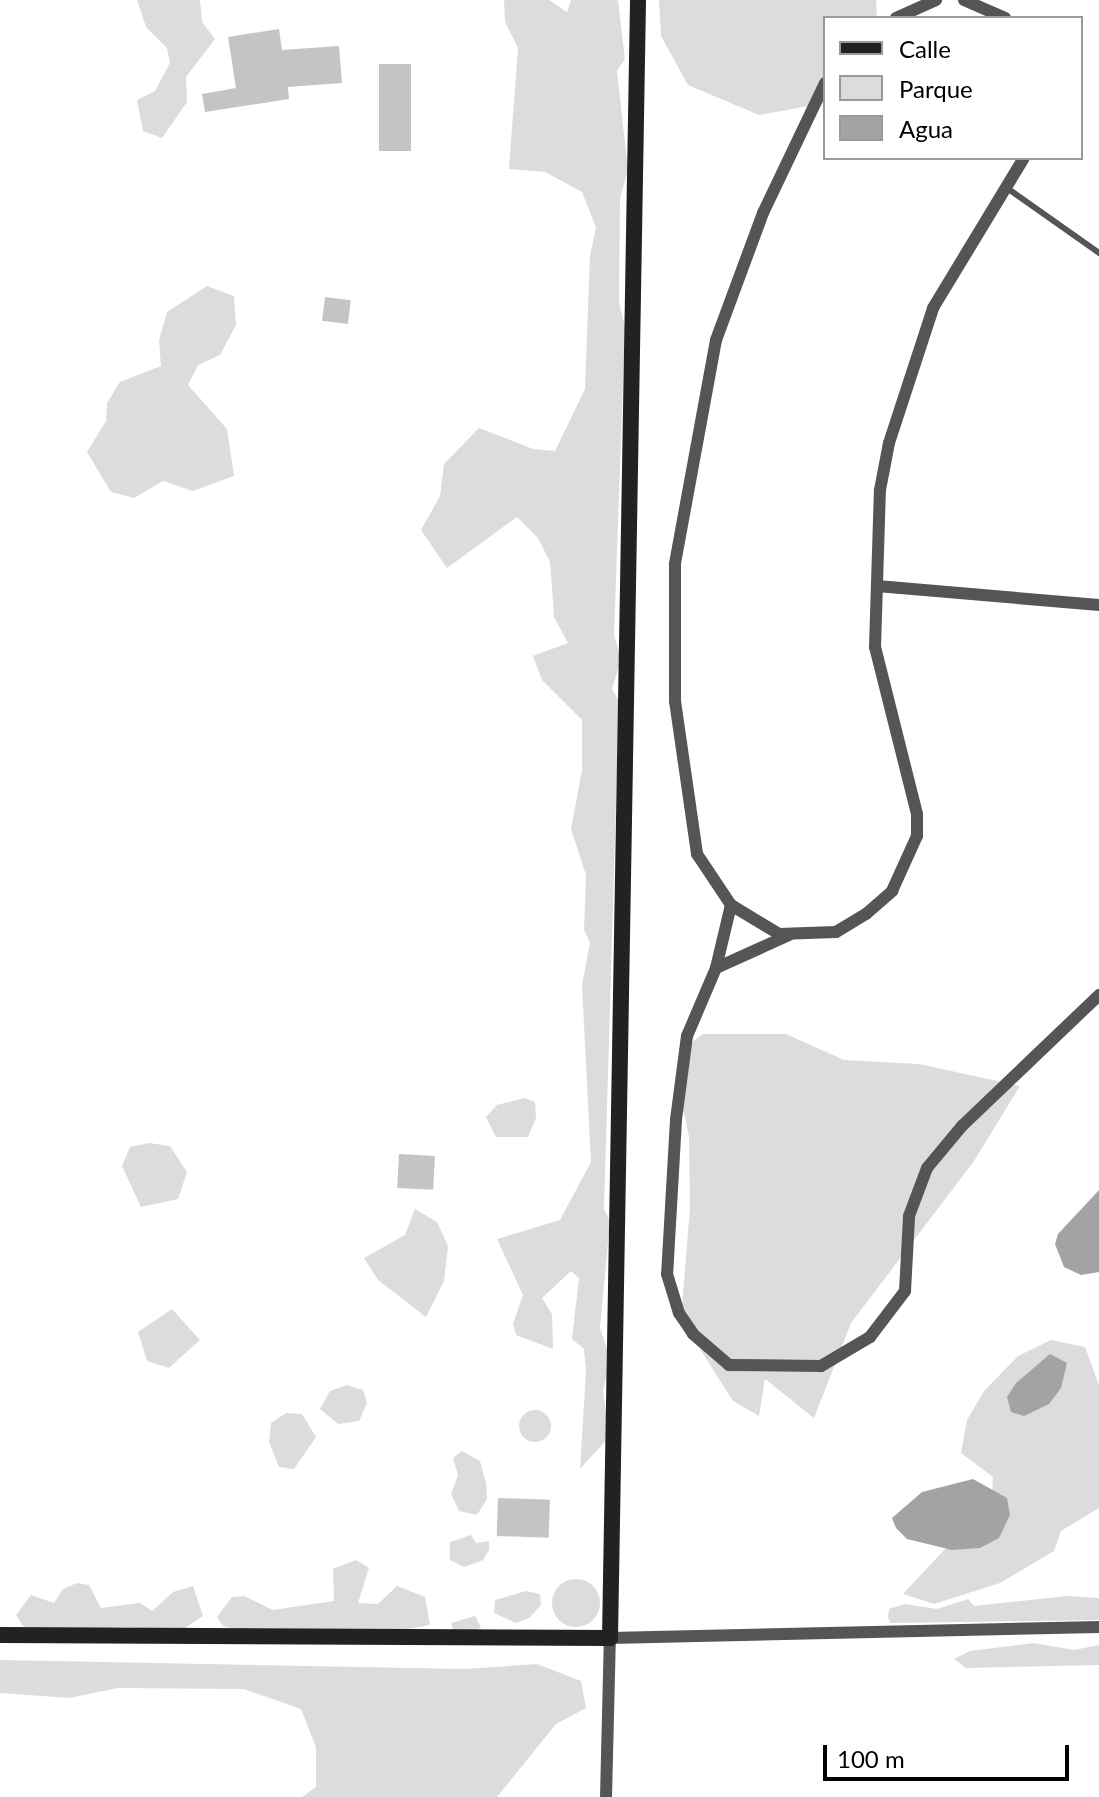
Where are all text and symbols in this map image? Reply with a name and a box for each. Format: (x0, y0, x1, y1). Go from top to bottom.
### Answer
legend (823, 16, 1083, 160)
text: Calle (899, 34, 951, 63)
text: Parque (899, 74, 973, 103)
text: Agua (899, 114, 953, 143)
scale bar (827, 1729, 1073, 1779)
text: 100 m (837, 1744, 905, 1773)

